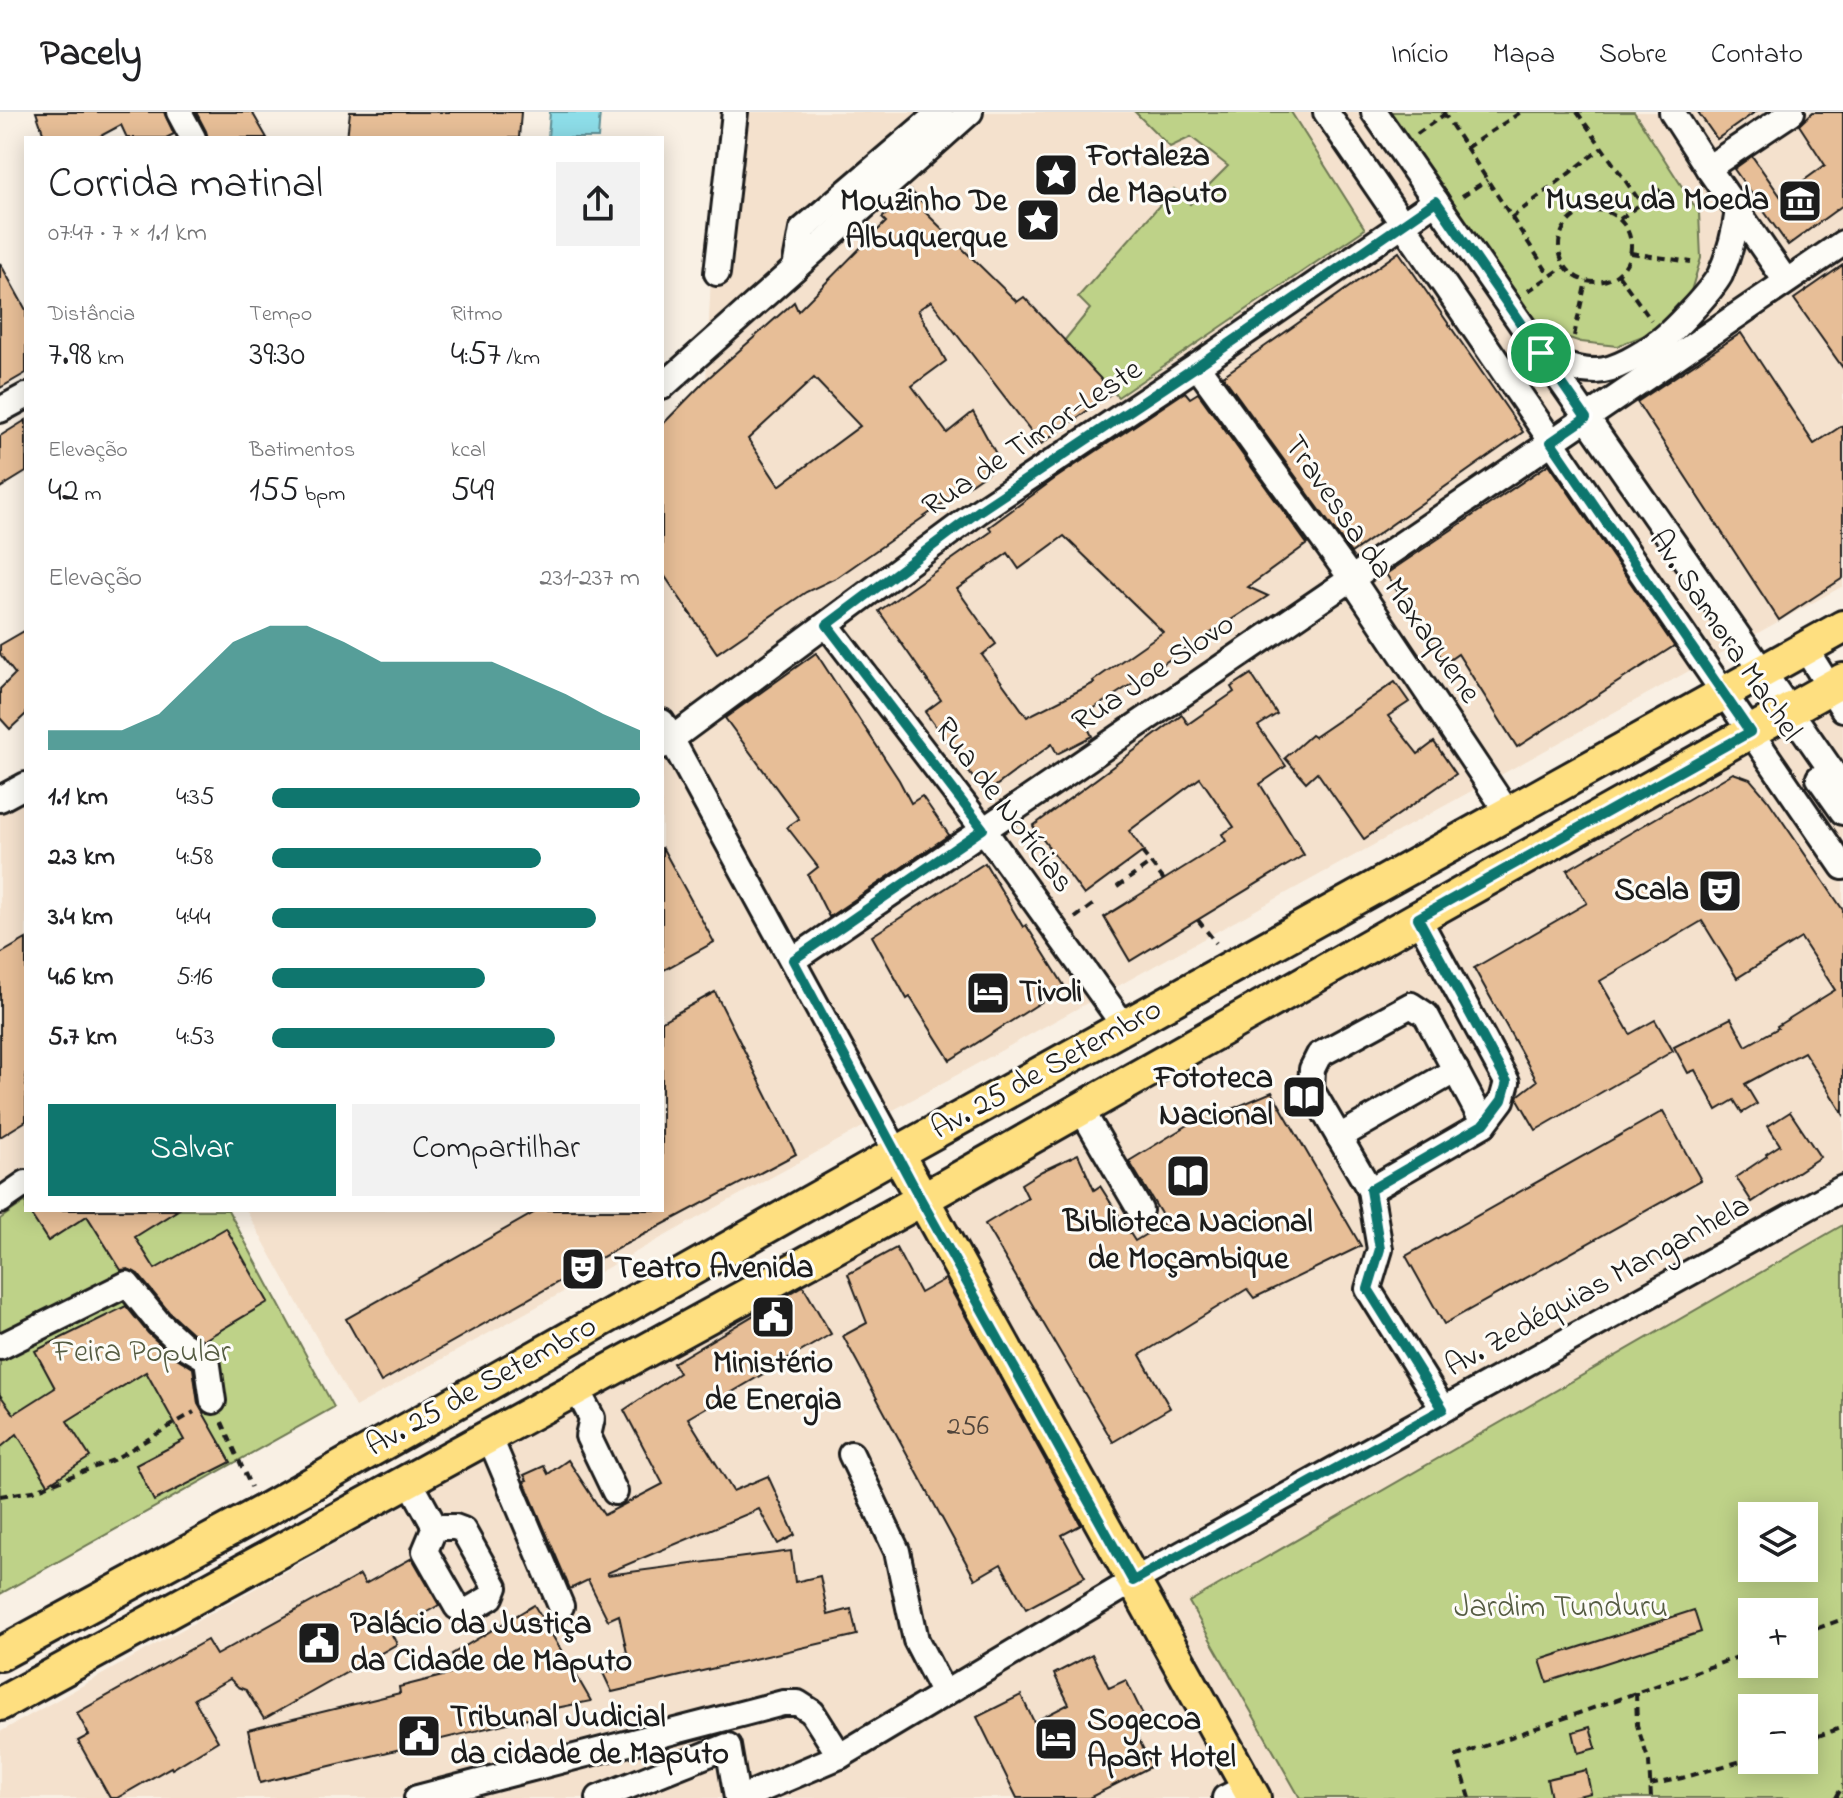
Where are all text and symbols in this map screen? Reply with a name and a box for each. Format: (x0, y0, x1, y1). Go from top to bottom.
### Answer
text: Pacely (40, 27, 142, 83)
text: Início (1391, 35, 1449, 76)
text: Mapa (1493, 35, 1555, 76)
text: Sobre (1599, 35, 1667, 76)
text: Contato (1711, 35, 1803, 76)
place label: Fortaleza de Maputo (1085, 134, 1227, 218)
place icon: Fortaleza de Maputo (1032, 151, 1080, 199)
text: Corrida matinal (48, 153, 323, 217)
button: share (556, 162, 640, 246)
museum icon: Museu da Moeda (1776, 177, 1824, 225)
place label: Museu da Moeda (1546, 178, 1769, 225)
place label: Mouzinho De Albuquerque (840, 179, 1009, 263)
place icon: Mouzinho De Albuquerque (1014, 196, 1062, 244)
text: 07:47 · 7 × 1.1 km (48, 215, 207, 253)
text: Distância (48, 299, 135, 331)
text: Tempo (249, 299, 312, 331)
text: Ritmo (451, 299, 503, 331)
pin (1507, 319, 1575, 387)
text: 7.98 (48, 331, 92, 381)
text: 39:30 (249, 331, 305, 381)
text: 4:57 (451, 331, 501, 381)
icon: arrive (1519, 331, 1563, 375)
text: km (92, 343, 124, 375)
text: /km (501, 343, 540, 375)
street label: Rua de Timor-Leste (914, 347, 1153, 530)
street label: Travessa da Maxaquene (1270, 426, 1492, 715)
text: Elevação (48, 435, 128, 467)
text: Batimentos (249, 435, 355, 467)
text: kcal (451, 435, 486, 467)
text: 42 (48, 467, 79, 517)
text: 155 (249, 467, 299, 517)
text: 549 (451, 467, 494, 517)
text: m (79, 479, 101, 511)
text: bpm (299, 479, 345, 511)
street label: Av. Samora Machel (1635, 521, 1813, 751)
text: Elevação (48, 560, 142, 598)
text: 231–237 m (540, 560, 640, 598)
street label: Rua Joe Slovo (1063, 602, 1245, 746)
street label: Rua de Notícias (921, 708, 1085, 904)
text: 1.1 km (48, 779, 108, 817)
text: 4:35 (176, 779, 215, 817)
text: 2.3 km (48, 839, 115, 877)
text: 4:58 (176, 839, 214, 877)
theatre icon: Scala (1696, 867, 1744, 915)
place label: Scala (1614, 868, 1689, 915)
text: 3.4 km (48, 899, 113, 937)
text: 4:44 (176, 899, 210, 937)
text: 4.6 km (48, 959, 114, 997)
text: 5:16 (176, 959, 213, 997)
hotel icon: Tivoli (964, 969, 1012, 1017)
place label: Tivoli (1019, 970, 1082, 1017)
street label: Av. 25 de Setembro (923, 987, 1171, 1153)
text: 5.7 km (48, 1019, 117, 1057)
text: 4:53 (176, 1019, 215, 1057)
place label: Fototeca Nacional (1153, 1056, 1273, 1140)
library icon: Fototeca Nacional (1280, 1073, 1328, 1121)
button: Salvar (48, 1104, 336, 1196)
button: Compartilhar (352, 1104, 640, 1196)
library icon: Biblioteca Nacional de Moçambique (1164, 1152, 1212, 1200)
street label: Av. Zedéquias Manganhela (1437, 1183, 1759, 1391)
place label: Biblioteca Nacional de Moçambique (1061, 1200, 1313, 1284)
theatre icon: Teatro Avenida (559, 1245, 607, 1293)
place label: Teatro Avenida (614, 1246, 813, 1293)
public building icon: Ministério de Energia (749, 1293, 797, 1341)
street label: Av. 25 de Setembro (358, 1304, 606, 1470)
park label: Feira Popular (52, 1330, 231, 1377)
place label: Ministério de Energia (704, 1341, 842, 1426)
house number: 256 (947, 1407, 989, 1448)
map controls (1738, 1502, 1818, 1774)
button: layers (1738, 1502, 1818, 1582)
park label: Jardim Tunduru (1454, 1585, 1668, 1632)
button: + (1738, 1598, 1818, 1678)
place label: Palácio da Justiça da Cidade de Maputo (350, 1602, 632, 1686)
public building icon: Palácio da Justiça da Cidade de Maputo (295, 1619, 343, 1667)
button: − (1738, 1694, 1818, 1774)
place label: Tribunal Judicial da cidade de Maputo (450, 1695, 729, 1779)
place label: Sogecoa Apart Hotel (1087, 1698, 1236, 1782)
public building icon: Tribunal Judicial da cidade de Maputo (395, 1712, 443, 1760)
hotel icon: Sogecoa Apart Hotel (1032, 1715, 1080, 1763)

